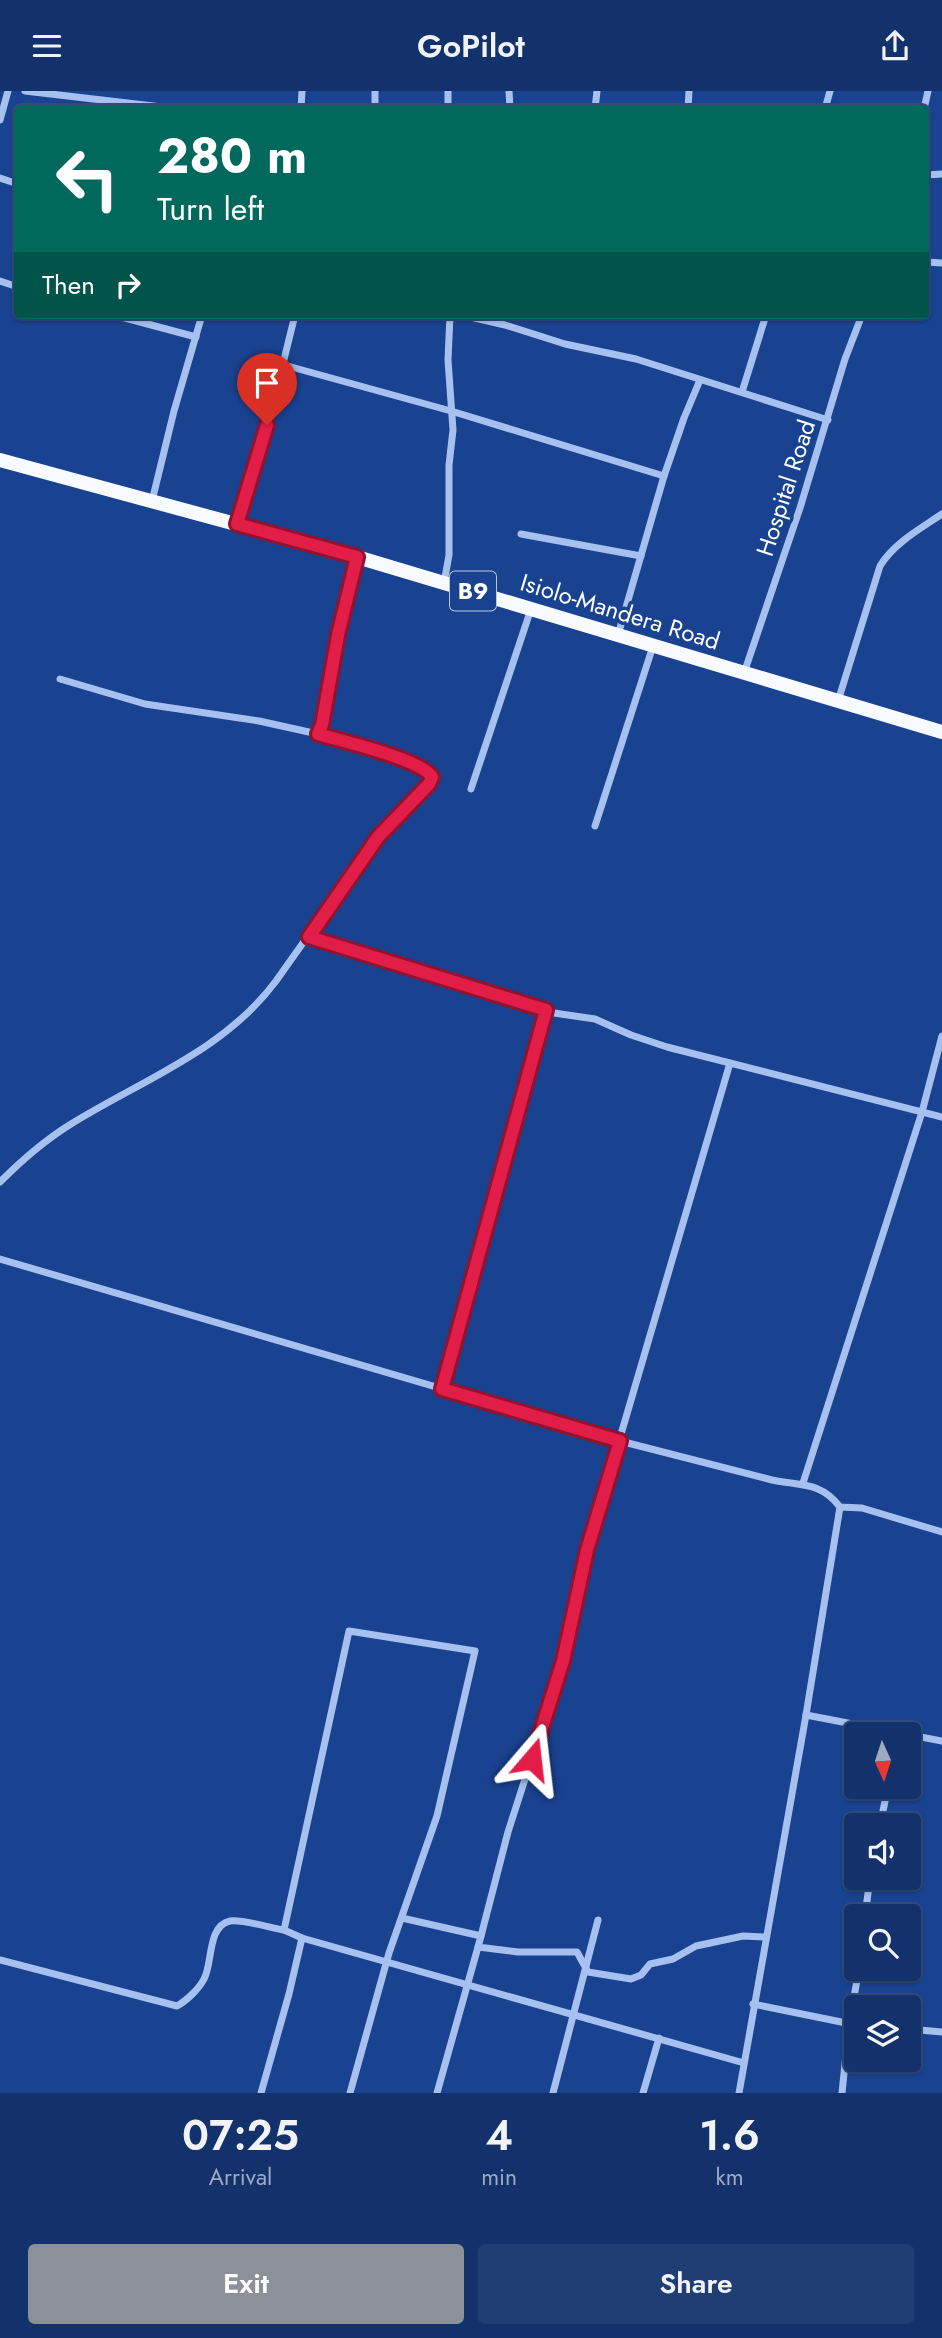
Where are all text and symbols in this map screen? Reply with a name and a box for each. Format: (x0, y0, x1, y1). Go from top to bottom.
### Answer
text: GoPilot (417, 23, 525, 69)
icon: menu (28, 27, 66, 65)
icon: share (876, 27, 914, 65)
text: 280 m (157, 121, 307, 191)
icon: left (42, 133, 133, 224)
text: Turn left (157, 186, 264, 232)
text: Then (42, 266, 95, 304)
icon: right (109, 266, 147, 304)
pin (237, 353, 297, 425)
icon: arrive (248, 364, 286, 402)
street label: Hospital Road (747, 415, 824, 561)
street label: Isiolo-Mandera Road (516, 565, 724, 659)
road number: B9 (450, 571, 496, 611)
position arrow (495, 1722, 569, 1796)
north arrow (844, 1722, 920, 1799)
map controls (844, 1722, 921, 2072)
button: sound (844, 1813, 921, 1890)
button: search (844, 1904, 921, 1981)
button: layers (844, 1995, 921, 2072)
text: 07:25 (182, 2105, 299, 2166)
text: 4 (485, 2105, 513, 2166)
text: 1.6 (699, 2105, 760, 2166)
text: Arrival (209, 2160, 272, 2194)
text: min (481, 2160, 517, 2194)
text: km (716, 2160, 744, 2194)
button: Exit (28, 2244, 464, 2324)
button: Share (478, 2244, 914, 2324)

